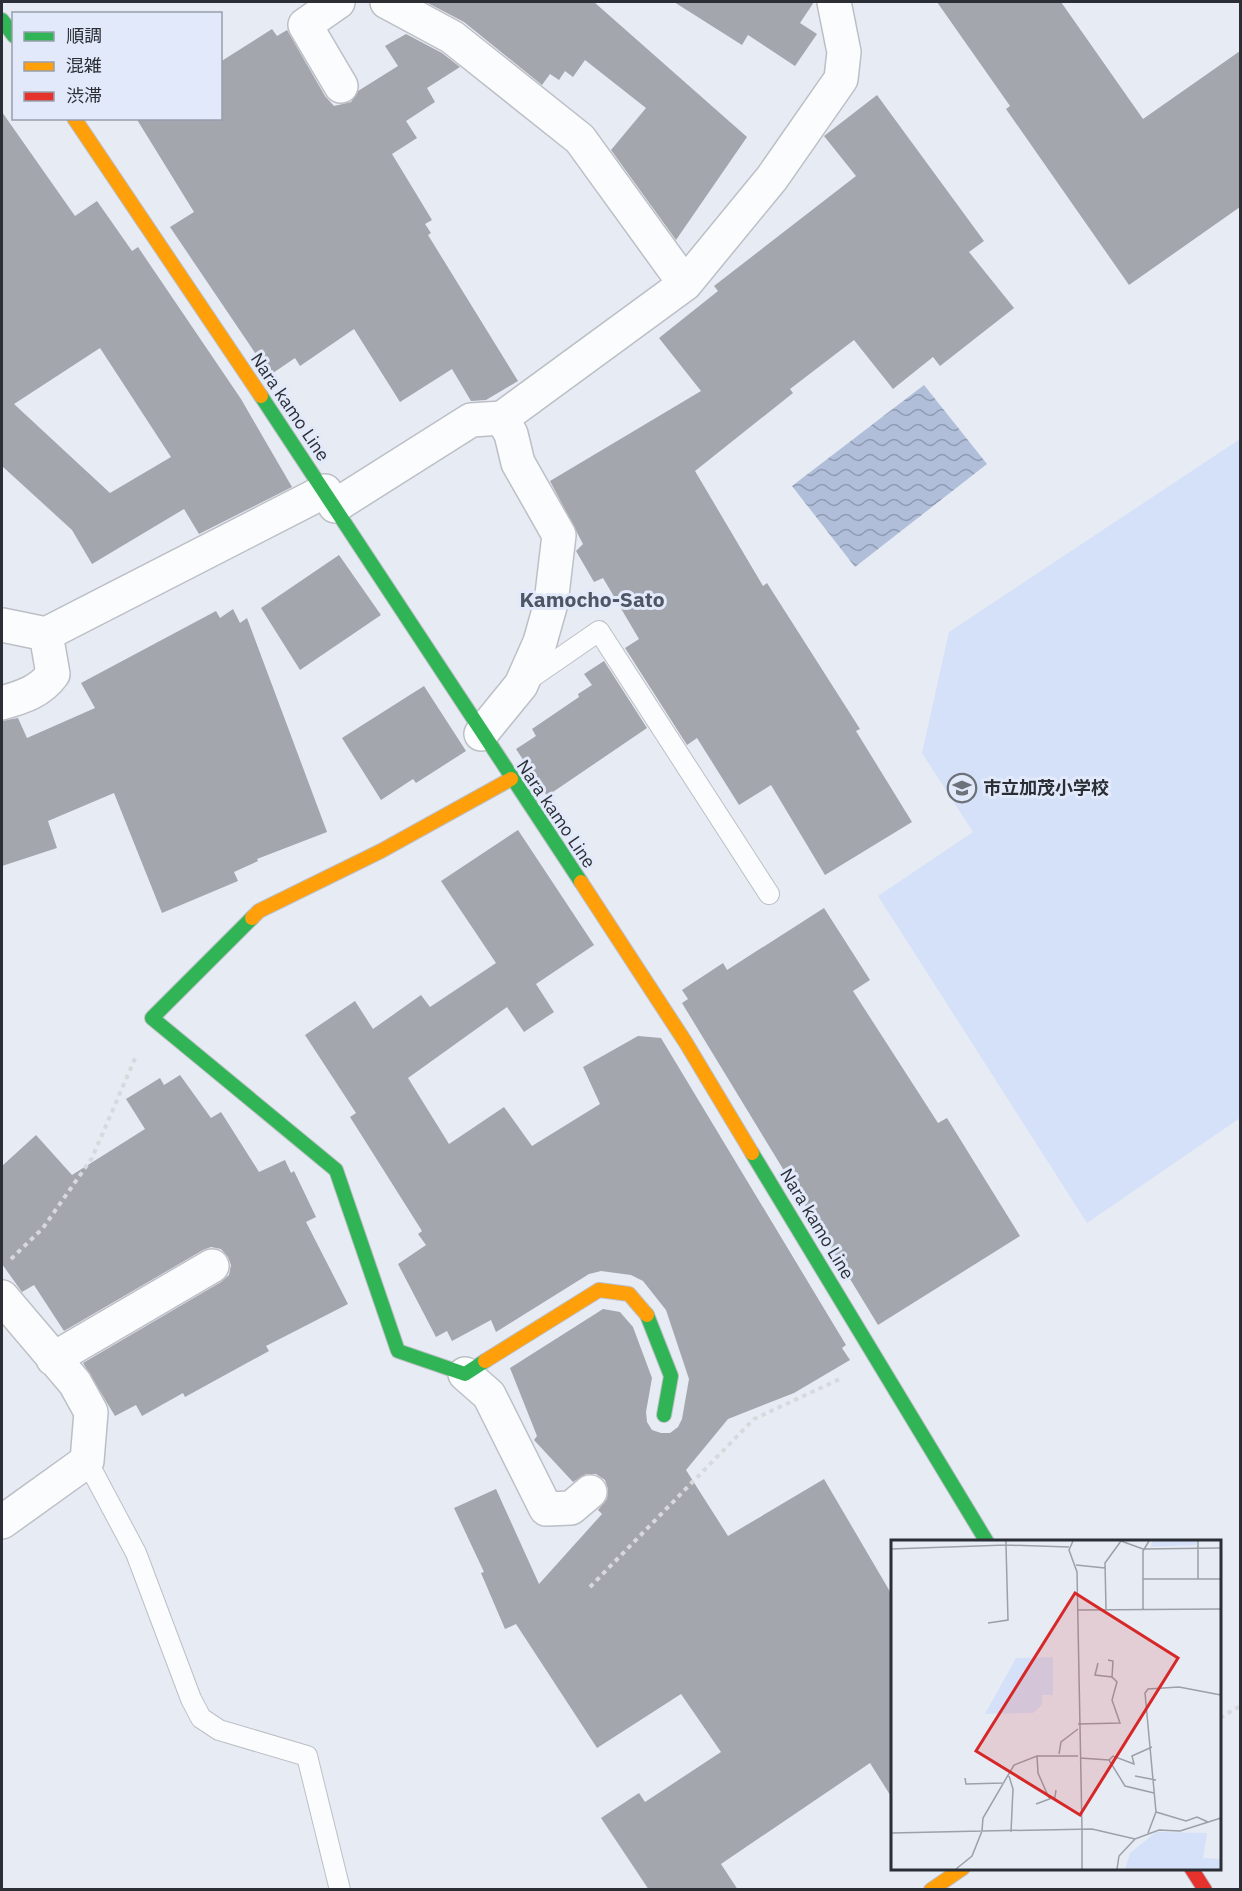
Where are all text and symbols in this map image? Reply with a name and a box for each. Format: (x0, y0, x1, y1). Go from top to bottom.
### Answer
legend (12, 12, 222, 120)
text: 順調 (66, 24, 102, 47)
text: 混雑 (66, 54, 102, 77)
text: 渋滞 (66, 84, 102, 107)
street label: Nara kamo Line (246, 348, 335, 465)
district label: Kamocho-Sato (519, 585, 665, 613)
street label: Nara kamo Line (512, 755, 601, 872)
school or university icon: 市立加茂小学校 (946, 772, 978, 804)
place label: 市立加茂小学校 (983, 776, 1109, 799)
street label: Nara kamo Line (775, 1164, 860, 1284)
inset map (891, 1540, 1221, 1870)

